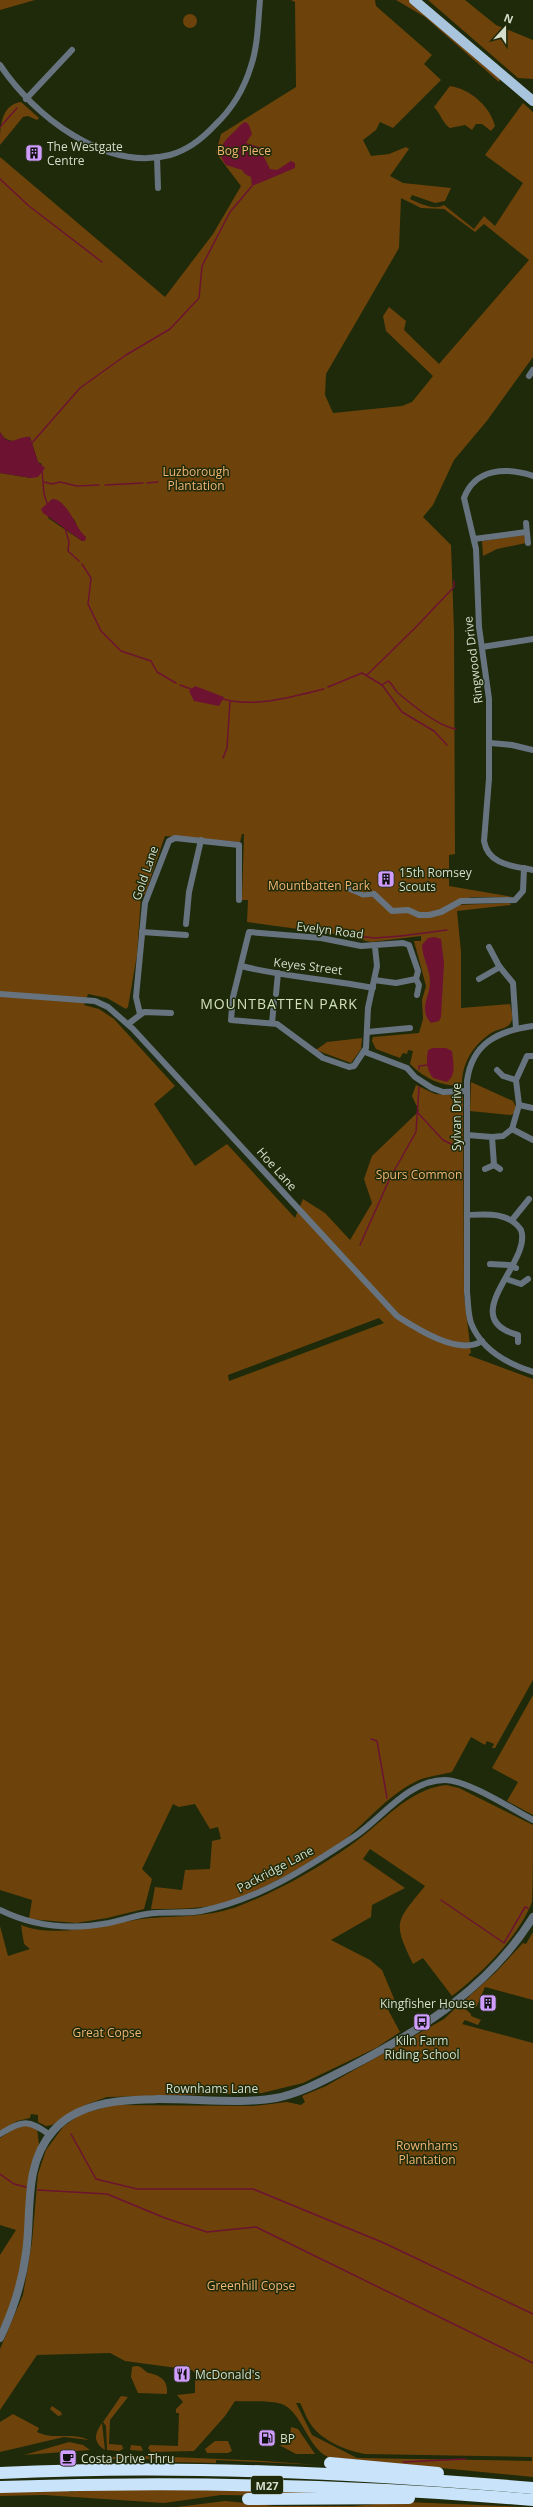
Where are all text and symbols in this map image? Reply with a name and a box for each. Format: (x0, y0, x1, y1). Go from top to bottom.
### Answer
north arrow (485, 8, 525, 48)
text: N (502, 10, 516, 27)
place label: The Westgate Centre (47, 138, 123, 169)
park label: Bog Piece (217, 142, 271, 159)
building icon: The Westgate Centre (24, 143, 44, 163)
park label: Luzborough Plantation (162, 463, 230, 494)
street label: Ringwood Drive (459, 615, 487, 705)
street label: Gold Lane (128, 843, 162, 902)
place label: 15th Romsey Scouts (399, 864, 473, 895)
building icon: 15th Romsey Scouts (376, 869, 396, 889)
park label: Mountbatten Park (268, 877, 371, 894)
street label: Evelyn Road (295, 917, 365, 943)
street label: Keyes Street (273, 953, 343, 979)
district label: MOUNTBATTEN PARK (200, 994, 358, 1013)
street label: Sylvan Drive (448, 1083, 465, 1151)
street label: Hoe Lane (253, 1144, 301, 1195)
park label: Spurs Common (376, 1166, 462, 1183)
street label: Packridge Lane (234, 1842, 317, 1896)
building icon: Kingfisher House (478, 1993, 498, 2013)
place label: Kingfisher House (380, 1995, 475, 2012)
bus stop icon: Kiln Farm Riding School (412, 2012, 432, 2032)
park label: Great Copse (72, 2024, 142, 2041)
place label: Kiln Farm Riding School (385, 2032, 459, 2063)
street label: Rownhams Lane (166, 2080, 258, 2097)
park label: Rownhams Plantation (396, 2137, 458, 2168)
park label: Greenhill Copse (207, 2277, 296, 2294)
restaurant icon: McDonald's (172, 2364, 192, 2384)
place label: McDonald's (195, 2366, 260, 2383)
fuel station icon: BP (257, 2428, 277, 2448)
place label: BP (280, 2430, 295, 2447)
cafe icon: Costa Drive Thru (58, 2448, 78, 2468)
place label: Costa Drive Thru (81, 2450, 174, 2467)
road number: M27 (251, 2476, 283, 2494)

